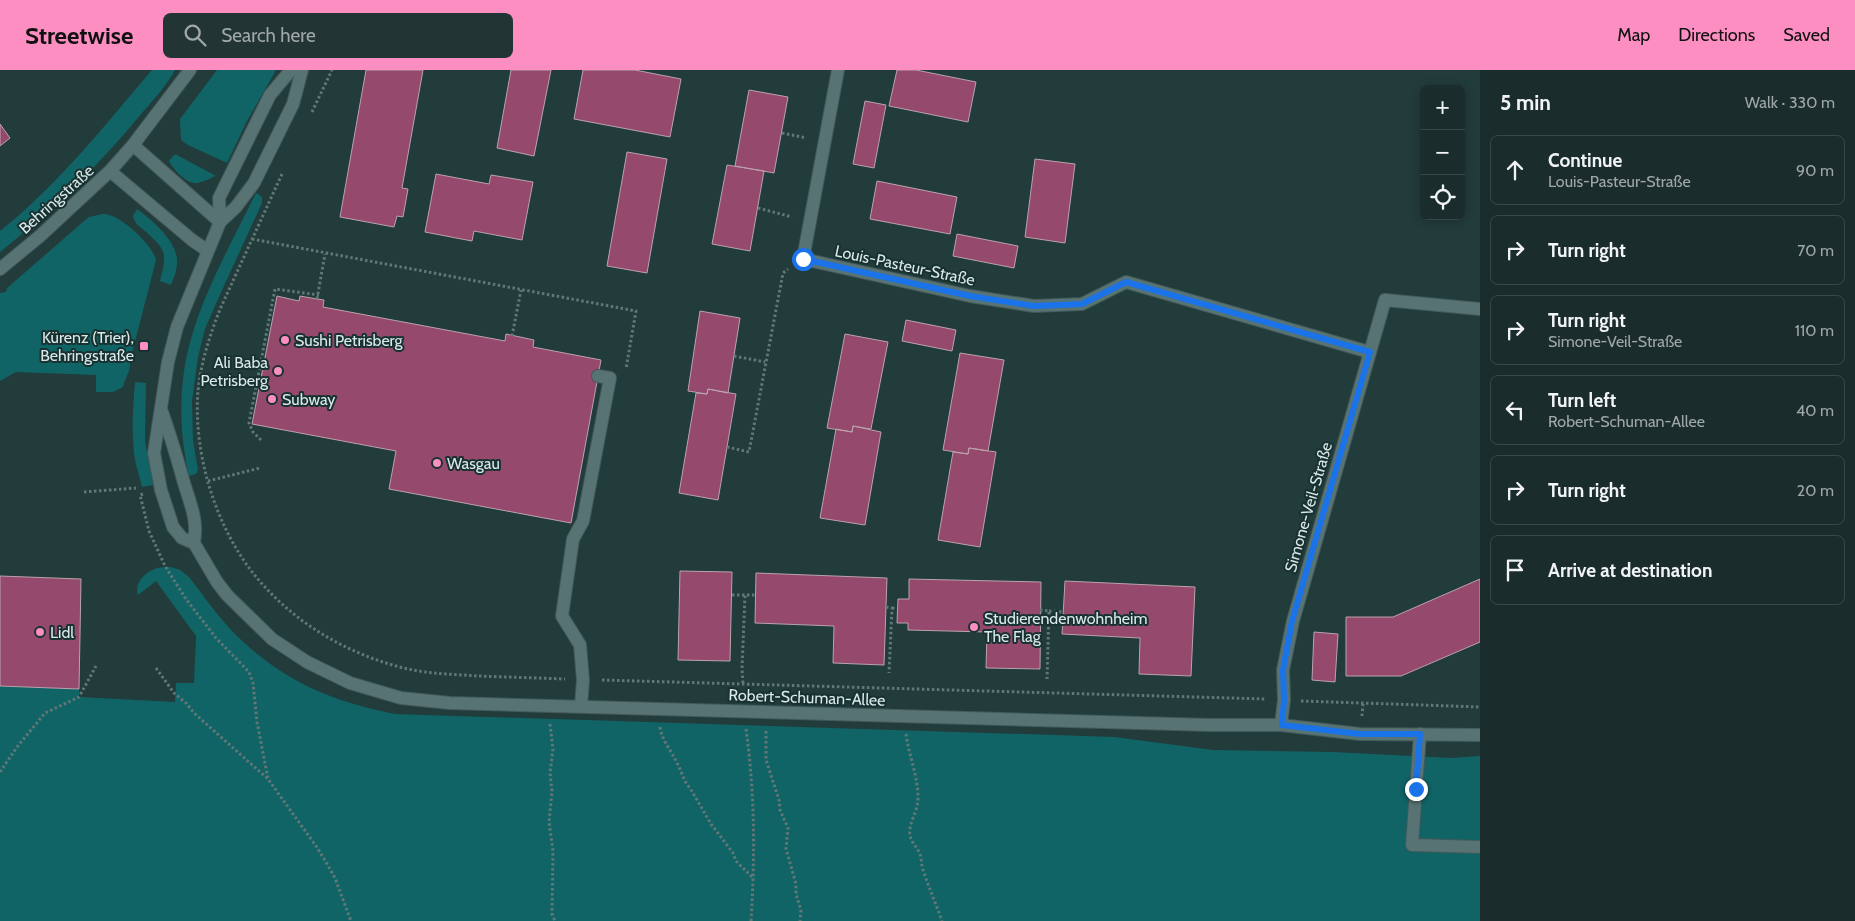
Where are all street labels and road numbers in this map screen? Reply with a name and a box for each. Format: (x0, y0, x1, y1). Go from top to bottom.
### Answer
street label: Behringstraße (15, 161, 98, 238)
street label: Louis-Pasteur-Straße (833, 241, 977, 290)
street label: Simone-Veil-Straße (1281, 440, 1336, 574)
street label: Robert-Schuman-Allee (728, 685, 886, 710)

